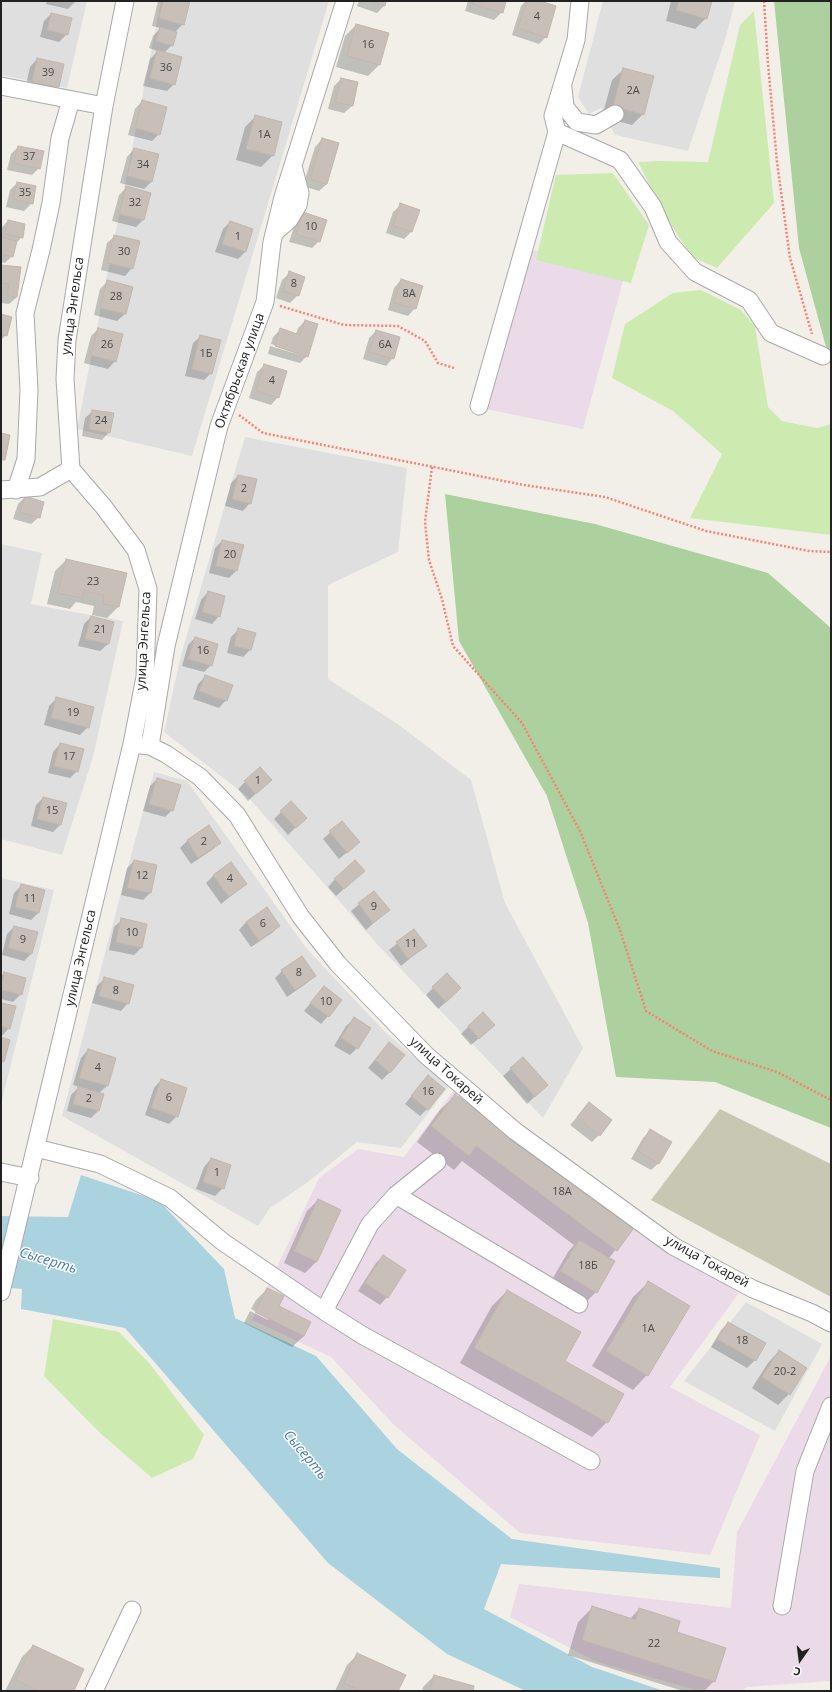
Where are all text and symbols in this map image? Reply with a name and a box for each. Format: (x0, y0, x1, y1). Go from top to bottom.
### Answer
house number: 4 (534, 10, 540, 24)
house number: 16 (362, 38, 374, 52)
house number: 36 (160, 61, 172, 75)
house number: 39 (42, 66, 54, 80)
house number: 2А (626, 84, 640, 98)
house number: 1А (257, 128, 271, 142)
house number: 37 (23, 150, 35, 164)
house number: 34 (137, 158, 149, 172)
house number: 35 (19, 186, 31, 200)
house number: 32 (129, 196, 141, 210)
house number: 10 (305, 220, 317, 234)
house number: 1 (235, 230, 241, 244)
house number: 30 (118, 245, 130, 259)
street label: улица Энгельса (58, 256, 88, 356)
house number: 8 (291, 277, 297, 291)
house number: 8А (402, 287, 416, 301)
house number: 28 (110, 290, 122, 304)
street label: Октябрьская улица (212, 311, 268, 431)
house number: 26 (101, 338, 113, 352)
house number: 6А (378, 338, 392, 352)
house number: 1Б (199, 347, 213, 361)
house number: 4 (269, 374, 275, 388)
house number: 24 (95, 414, 107, 428)
house number: 2 (241, 482, 247, 496)
house number: 20 (224, 548, 236, 562)
house number: 23 (87, 575, 99, 589)
street label: улица Энгельса (134, 591, 154, 691)
house number: 21 (94, 623, 106, 637)
house number: 16 (197, 644, 209, 658)
house number: 19 (67, 706, 79, 720)
house number: 17 (63, 750, 75, 764)
house number: 1 (255, 774, 261, 788)
house number: 15 (46, 804, 58, 818)
house number: 2 (201, 835, 207, 849)
house number: 12 (136, 869, 148, 883)
house number: 4 (227, 872, 233, 886)
house number: 11 (24, 892, 36, 906)
house number: 9 (371, 900, 377, 914)
street label: улица Энгельса (62, 908, 100, 1008)
house number: 6 (260, 917, 266, 931)
house number: 10 (126, 926, 138, 940)
house number: 9 (20, 933, 26, 947)
house number: 11 (405, 937, 417, 951)
house number: 8 (296, 966, 302, 980)
house number: 8 (113, 984, 119, 998)
house number: 10 (320, 995, 332, 1009)
street label: улица Токарей (406, 1034, 486, 1108)
house number: 4 (95, 1061, 101, 1075)
house number: 16 (422, 1085, 434, 1099)
house number: 6 (166, 1091, 172, 1105)
house number: 2 (86, 1092, 92, 1106)
house number: 1 (214, 1166, 220, 1180)
house number: 18А (552, 1185, 572, 1199)
street label: улица Токарей (662, 1233, 752, 1291)
water label: Сысерть (17, 1244, 79, 1278)
house number: 18Б (578, 1259, 598, 1273)
house number: 1А (641, 1322, 655, 1336)
house number: 18 (736, 1334, 748, 1348)
house number: 20-2 (774, 1365, 796, 1379)
water label: Сысерть (280, 1427, 330, 1483)
house number: 22 (648, 1637, 660, 1651)
north arrow (780, 1640, 820, 1680)
text: С (792, 1664, 802, 1680)

